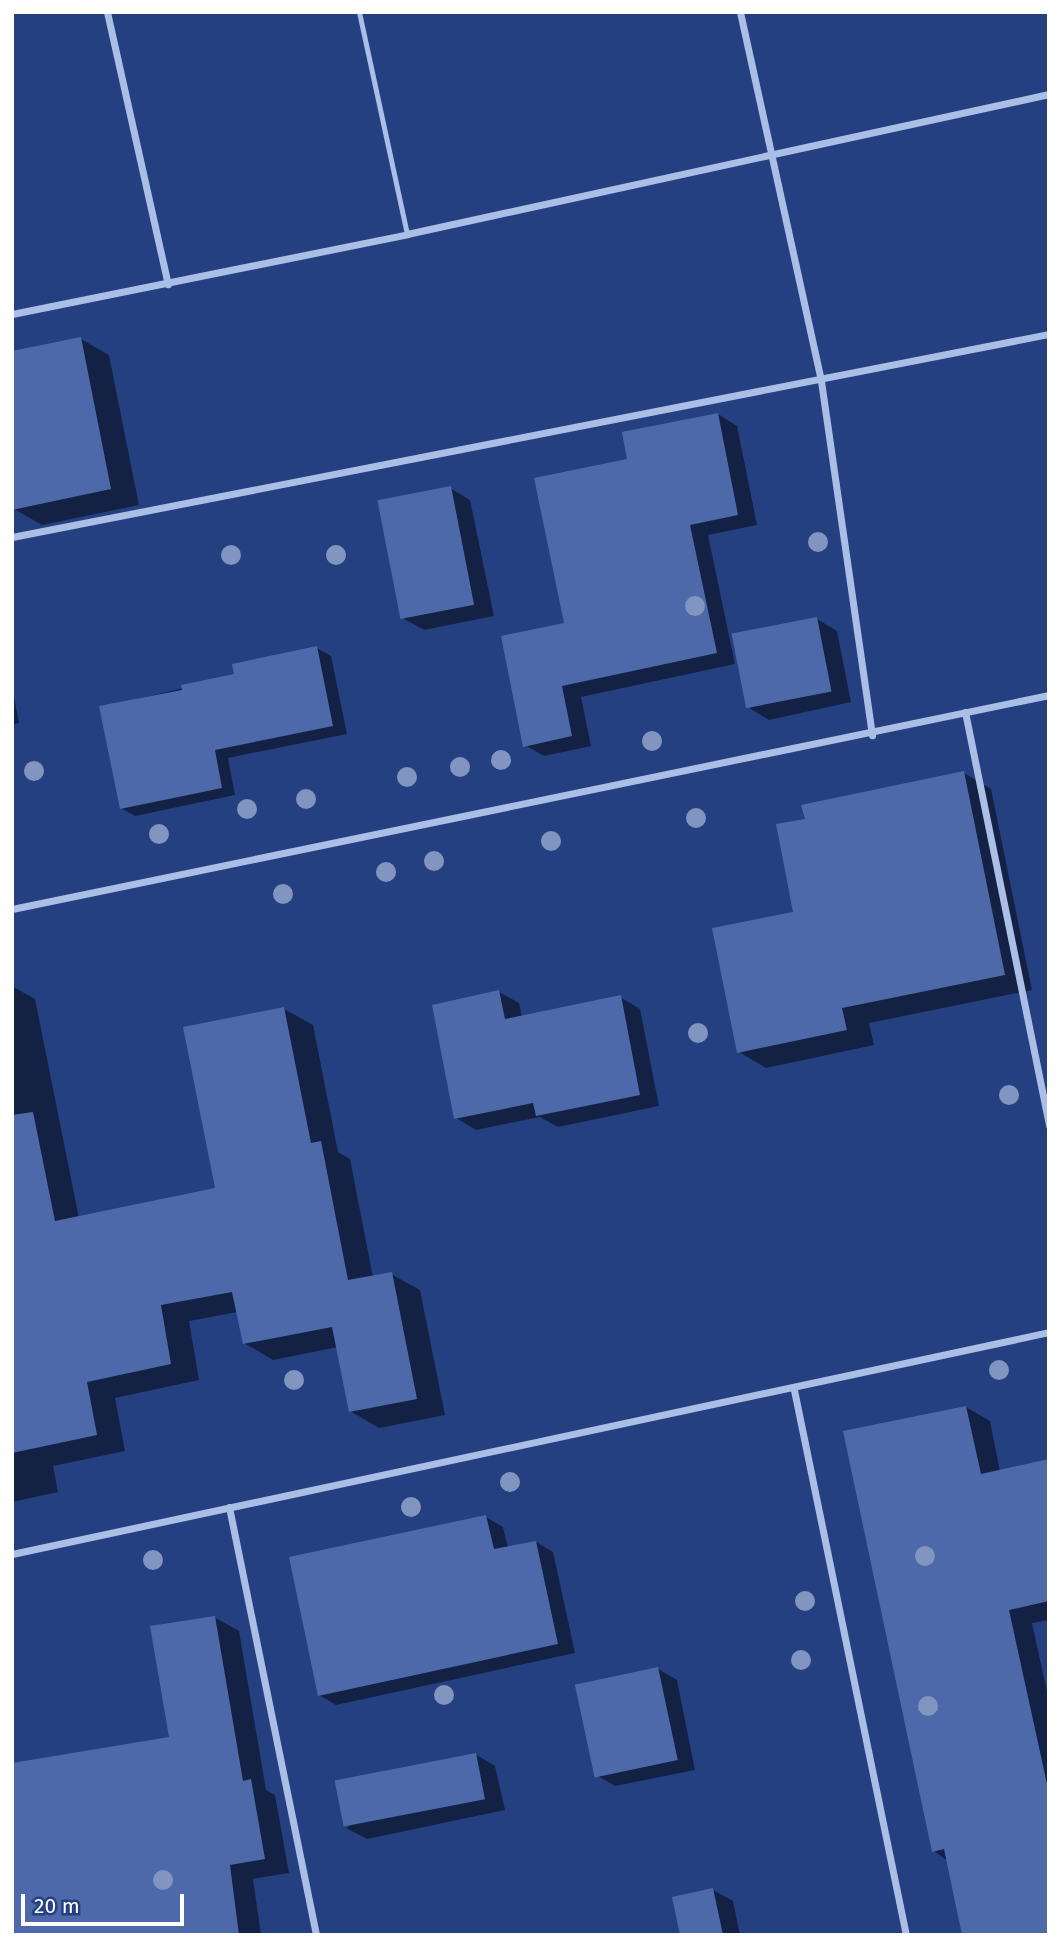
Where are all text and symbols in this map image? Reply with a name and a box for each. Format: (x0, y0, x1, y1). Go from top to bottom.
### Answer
scale bar (24, 1881, 187, 1925)
text: 20 m (34, 1893, 80, 1919)

